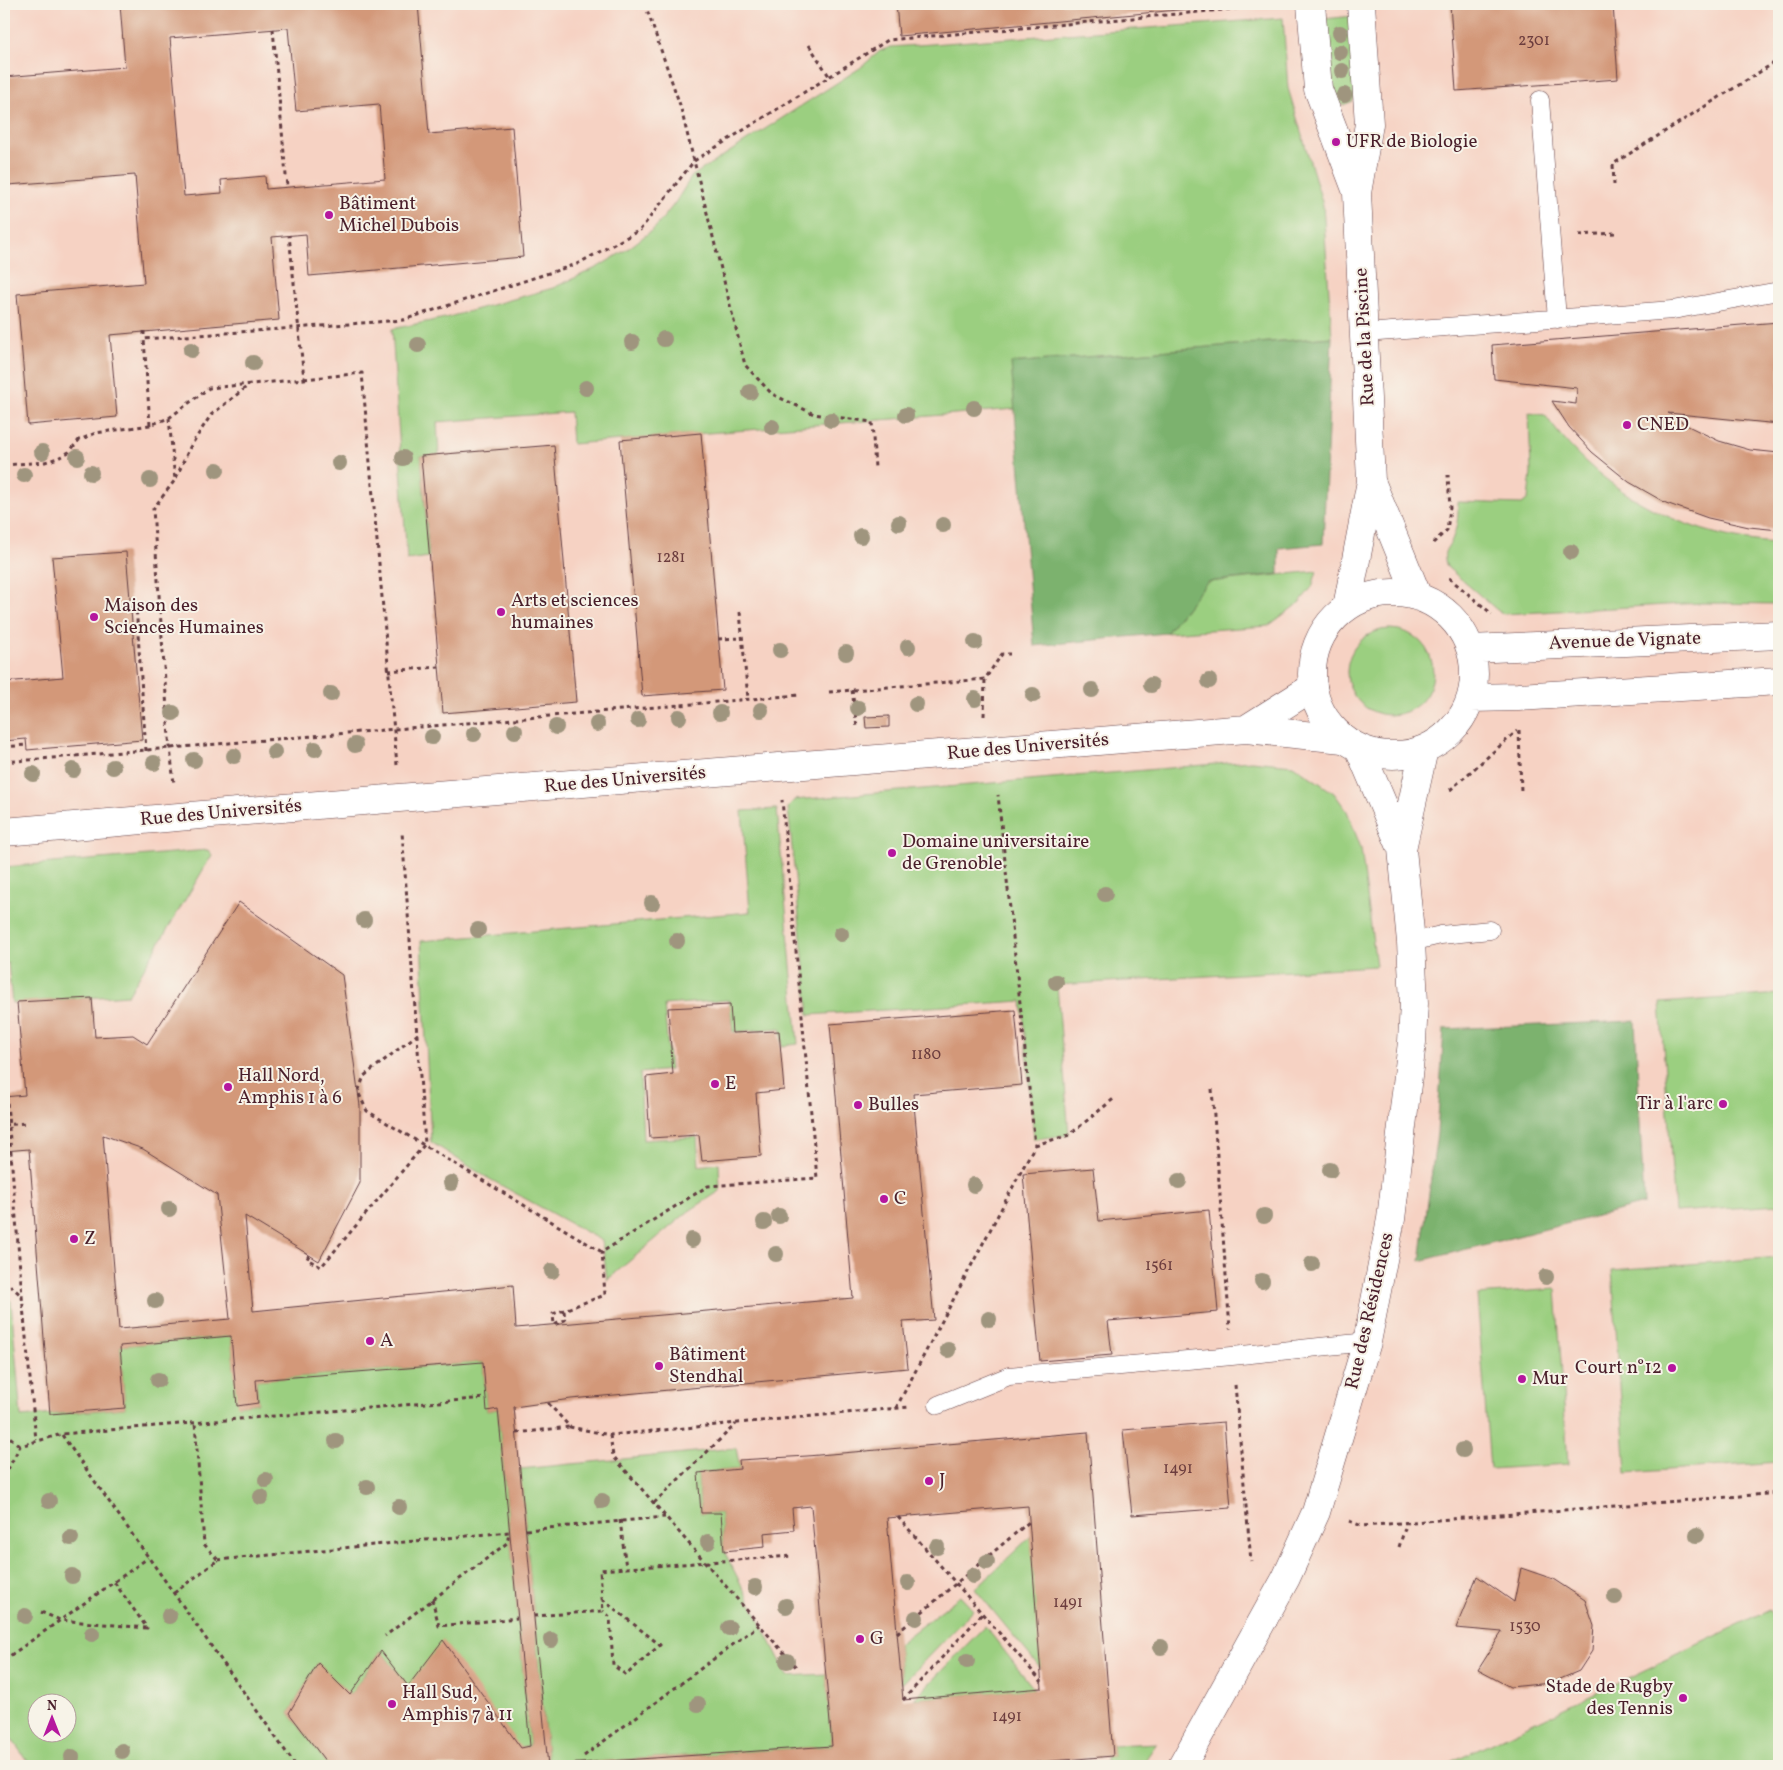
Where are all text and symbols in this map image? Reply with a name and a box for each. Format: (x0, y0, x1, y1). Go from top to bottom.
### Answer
house number: 2301 (1518, 30, 1550, 52)
place label: UFR de Biologie (1346, 129, 1478, 155)
marker: UFR de Biologie (1330, 136, 1342, 148)
place label: Bâtiment Michel Dubois (339, 191, 459, 239)
marker: Bâtiment Michel Dubois (323, 209, 335, 221)
street label: Rue de la Piscine (1348, 267, 1382, 407)
place label: CNED (1637, 412, 1689, 438)
marker: CNED (1621, 419, 1633, 431)
house number: 1281 (656, 547, 686, 569)
place label: Arts et sciences humaines (511, 588, 639, 636)
place label: Maison des Sciences Humaines (104, 593, 264, 641)
marker: Arts et sciences humaines (495, 606, 507, 618)
marker: Maison des Sciences Humaines (88, 611, 100, 623)
street label: Avenue de Vignate (1548, 625, 1702, 657)
street label: Rue des Universités (946, 727, 1110, 767)
street label: Rue des Universités (543, 760, 707, 800)
street label: Rue des Universités (139, 793, 303, 833)
place label: Domaine universitaire de Grenoble (902, 829, 1089, 877)
marker: Domaine universitaire de Grenoble (886, 847, 898, 859)
house number: 1180 (911, 1044, 941, 1066)
place label: Hall Nord, Amphis 1 à 6 (238, 1063, 342, 1111)
place label: E (725, 1071, 736, 1097)
marker: E (709, 1078, 721, 1090)
marker: Hall Nord, Amphis 1 à 6 (222, 1081, 234, 1093)
place label: Tir à l'arc (1637, 1091, 1713, 1117)
place label: Bulles (868, 1092, 919, 1118)
marker: Tir à l'arc (1717, 1098, 1729, 1110)
marker: Bulles (852, 1099, 864, 1111)
place label: C (894, 1186, 906, 1212)
marker: C (878, 1193, 890, 1205)
place label: Z (84, 1226, 96, 1252)
street label: Rue des Résidences (1339, 1230, 1401, 1392)
marker: Z (68, 1233, 80, 1245)
house number: 1561 (1145, 1255, 1173, 1277)
place label: A (380, 1328, 393, 1354)
marker: A (364, 1335, 376, 1347)
place label: Bâtiment Stendhal (669, 1342, 747, 1390)
place label: Court n°12 (1575, 1355, 1662, 1381)
marker: Bâtiment Stendhal (653, 1360, 665, 1372)
marker: Court n°12 (1666, 1362, 1678, 1374)
place label: Mur (1532, 1366, 1568, 1392)
marker: Mur (1516, 1373, 1528, 1385)
house number: 1491 (1163, 1458, 1193, 1480)
place label: J (939, 1468, 945, 1494)
marker: J (923, 1475, 935, 1487)
house number: 1491 (1053, 1592, 1083, 1614)
house number: 1530 (1509, 1616, 1541, 1638)
place label: G (870, 1626, 884, 1652)
marker: G (854, 1633, 866, 1645)
place label: Stade de Rugby des Tennis (1545, 1674, 1673, 1722)
place label: Hall Sud, Amphis 7 à 11 (402, 1680, 513, 1728)
north arrow (28, 1692, 78, 1742)
marker: Stade de Rugby des Tennis (1677, 1692, 1689, 1704)
text: N (47, 1697, 57, 1716)
marker: Hall Sud, Amphis 7 à 11 (386, 1698, 398, 1710)
house number: 1491 (992, 1706, 1022, 1728)

